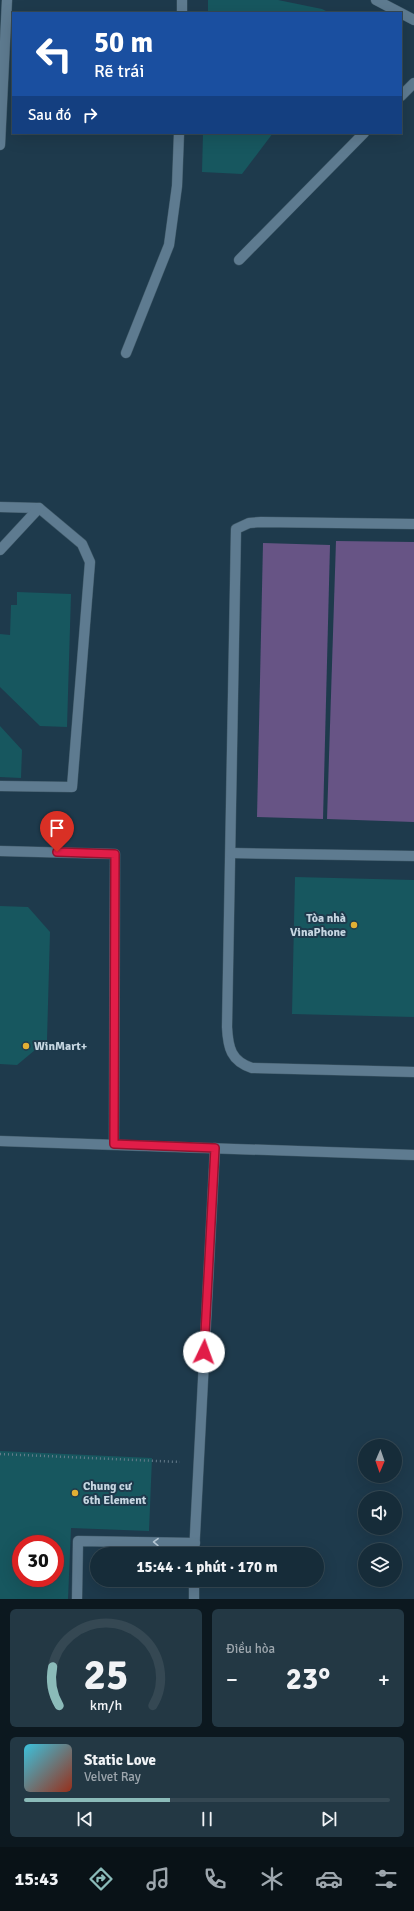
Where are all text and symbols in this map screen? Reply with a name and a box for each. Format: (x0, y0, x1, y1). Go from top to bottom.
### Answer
text: 50 m (94, 26, 153, 60)
icon: left (28, 28, 80, 80)
text: Rẽ trái (94, 60, 144, 82)
icon: right (79, 104, 101, 126)
text: Sau đó (28, 106, 71, 124)
pin (40, 811, 74, 852)
icon: arrive (46, 817, 68, 839)
place label: Tòa nhà VinaPhone (290, 911, 346, 940)
marker: Tòa nhà VinaPhone (349, 920, 359, 930)
place label: WinMart+ (34, 1039, 87, 1054)
marker: WinMart+ (21, 1041, 31, 1051)
position arrow (183, 1331, 225, 1373)
north arrow (358, 1439, 402, 1483)
map controls (358, 1439, 402, 1587)
place label: Chung cư 6th Element (83, 1479, 147, 1508)
marker: Chung cư 6th Element (70, 1488, 80, 1498)
button: sound (358, 1491, 402, 1535)
speed limit sign: 30 (12, 1535, 64, 1587)
one-way arrow (153, 1538, 159, 1546)
button: layers (358, 1543, 402, 1587)
text: 15:44 · 1 phút · 170 m (136, 1558, 278, 1576)
text: Điều hòa (226, 1641, 275, 1657)
text: 25 (84, 1650, 128, 1701)
text: 23° (286, 1661, 330, 1698)
text: − (226, 1666, 238, 1693)
text: + (378, 1666, 390, 1693)
text: km/h (90, 1697, 122, 1714)
text: Static Love (84, 1751, 156, 1769)
text: Velvet Ray (84, 1769, 141, 1785)
icon: previous (74, 1808, 96, 1830)
icon: pause (196, 1808, 218, 1830)
icon: next (318, 1808, 340, 1830)
icon: directions (87, 1865, 115, 1893)
icon: music (144, 1865, 172, 1893)
icon: phone (201, 1865, 229, 1893)
icon: climate (258, 1865, 286, 1893)
icon: car (315, 1865, 343, 1893)
icon: filters (372, 1865, 400, 1893)
text: 15:43 (14, 1868, 59, 1890)

